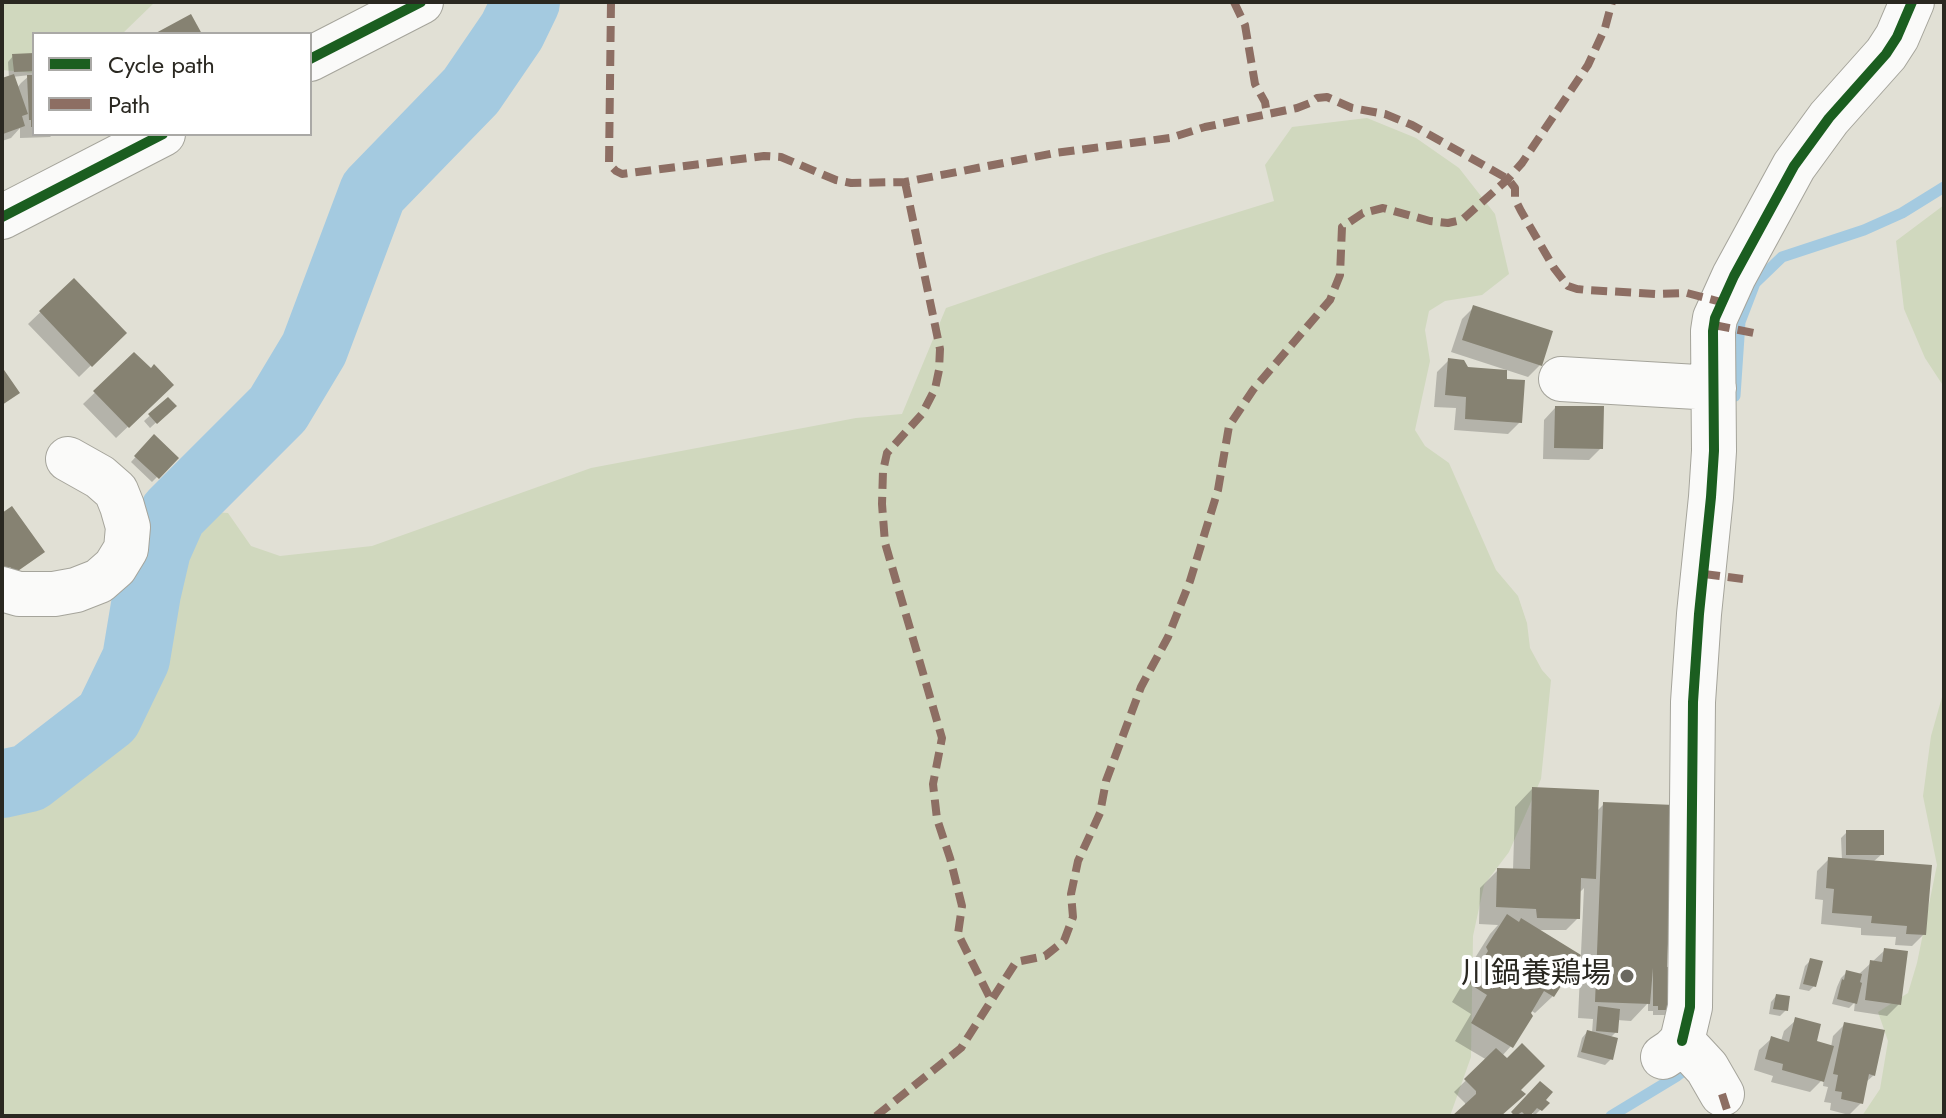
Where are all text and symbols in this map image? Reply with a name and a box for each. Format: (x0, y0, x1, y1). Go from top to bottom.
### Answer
legend (32, 32, 312, 136)
text: Cycle path (108, 47, 215, 82)
text: Path (108, 87, 150, 122)
place label: 川鍋養鶏場 (1461, 958, 1611, 994)
marker: 川鍋養鶏場 (1618, 967, 1636, 985)

